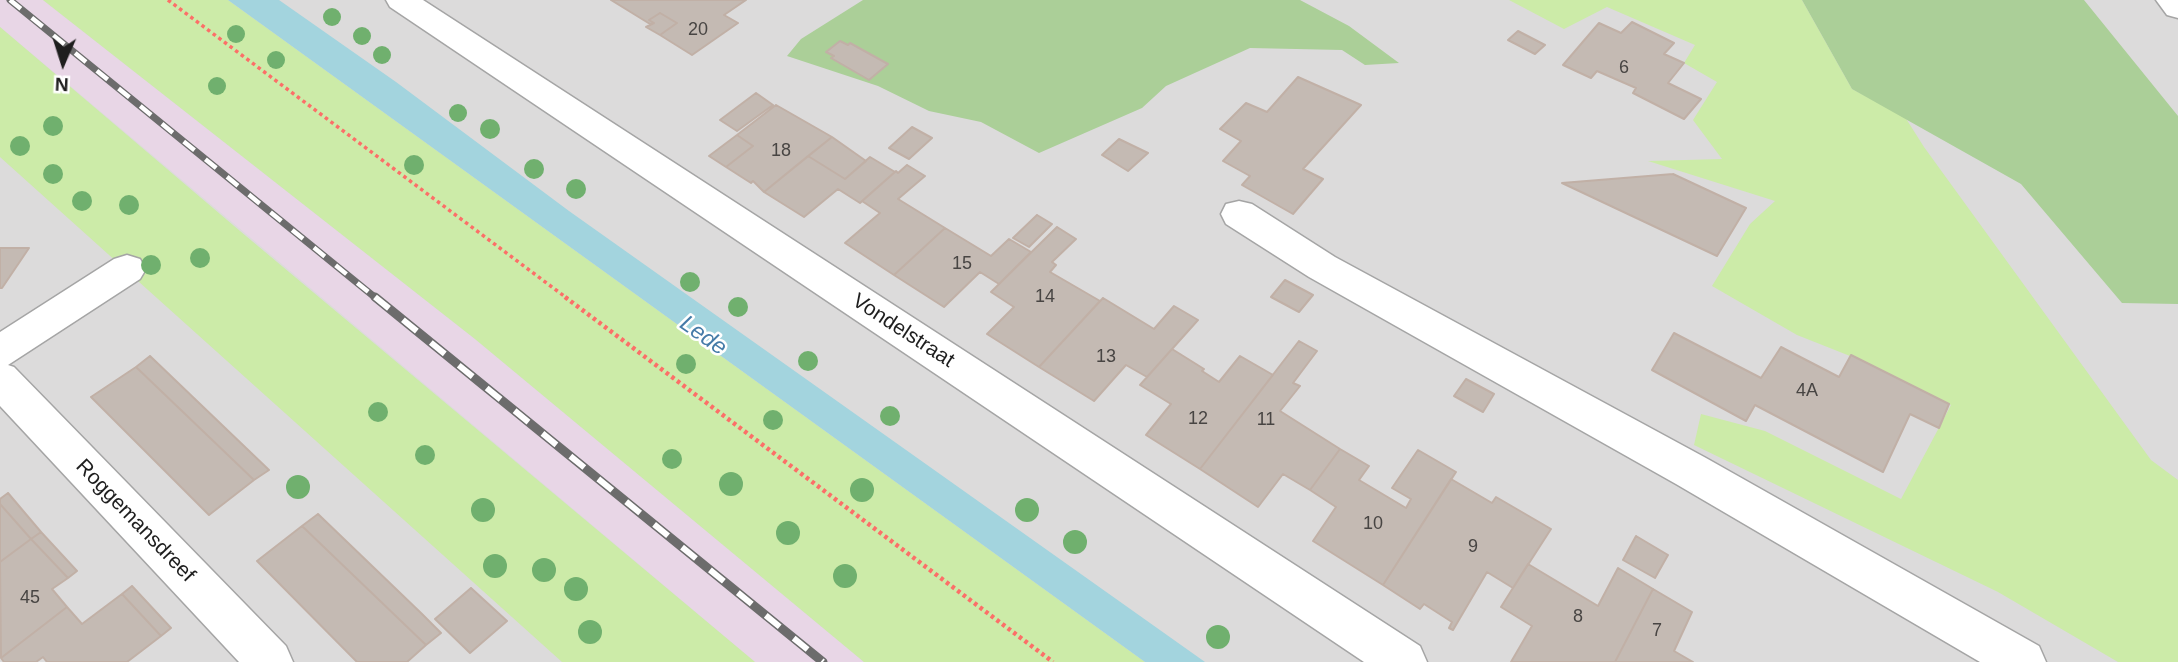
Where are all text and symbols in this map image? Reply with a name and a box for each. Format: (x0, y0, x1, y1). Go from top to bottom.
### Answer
house number: 20 (688, 19, 708, 41)
north arrow (28, 28, 98, 98)
house number: 6 (1619, 57, 1629, 79)
text: N (54, 74, 69, 95)
house number: 18 (771, 140, 791, 162)
house number: 15 (952, 253, 972, 275)
house number: 14 (1035, 286, 1055, 308)
street label: Vondelstraat (847, 289, 959, 373)
water label: Lede (674, 310, 732, 362)
house number: 13 (1096, 346, 1116, 368)
house number: 4A (1796, 380, 1818, 402)
house number: 12 (1188, 408, 1208, 430)
house number: 11 (1257, 409, 1275, 431)
street label: Roggemansdreef (70, 454, 200, 588)
house number: 10 (1363, 513, 1383, 535)
house number: 9 (1468, 536, 1478, 558)
house number: 45 (20, 587, 40, 609)
house number: 8 (1573, 606, 1583, 628)
house number: 7 (1652, 620, 1662, 642)

